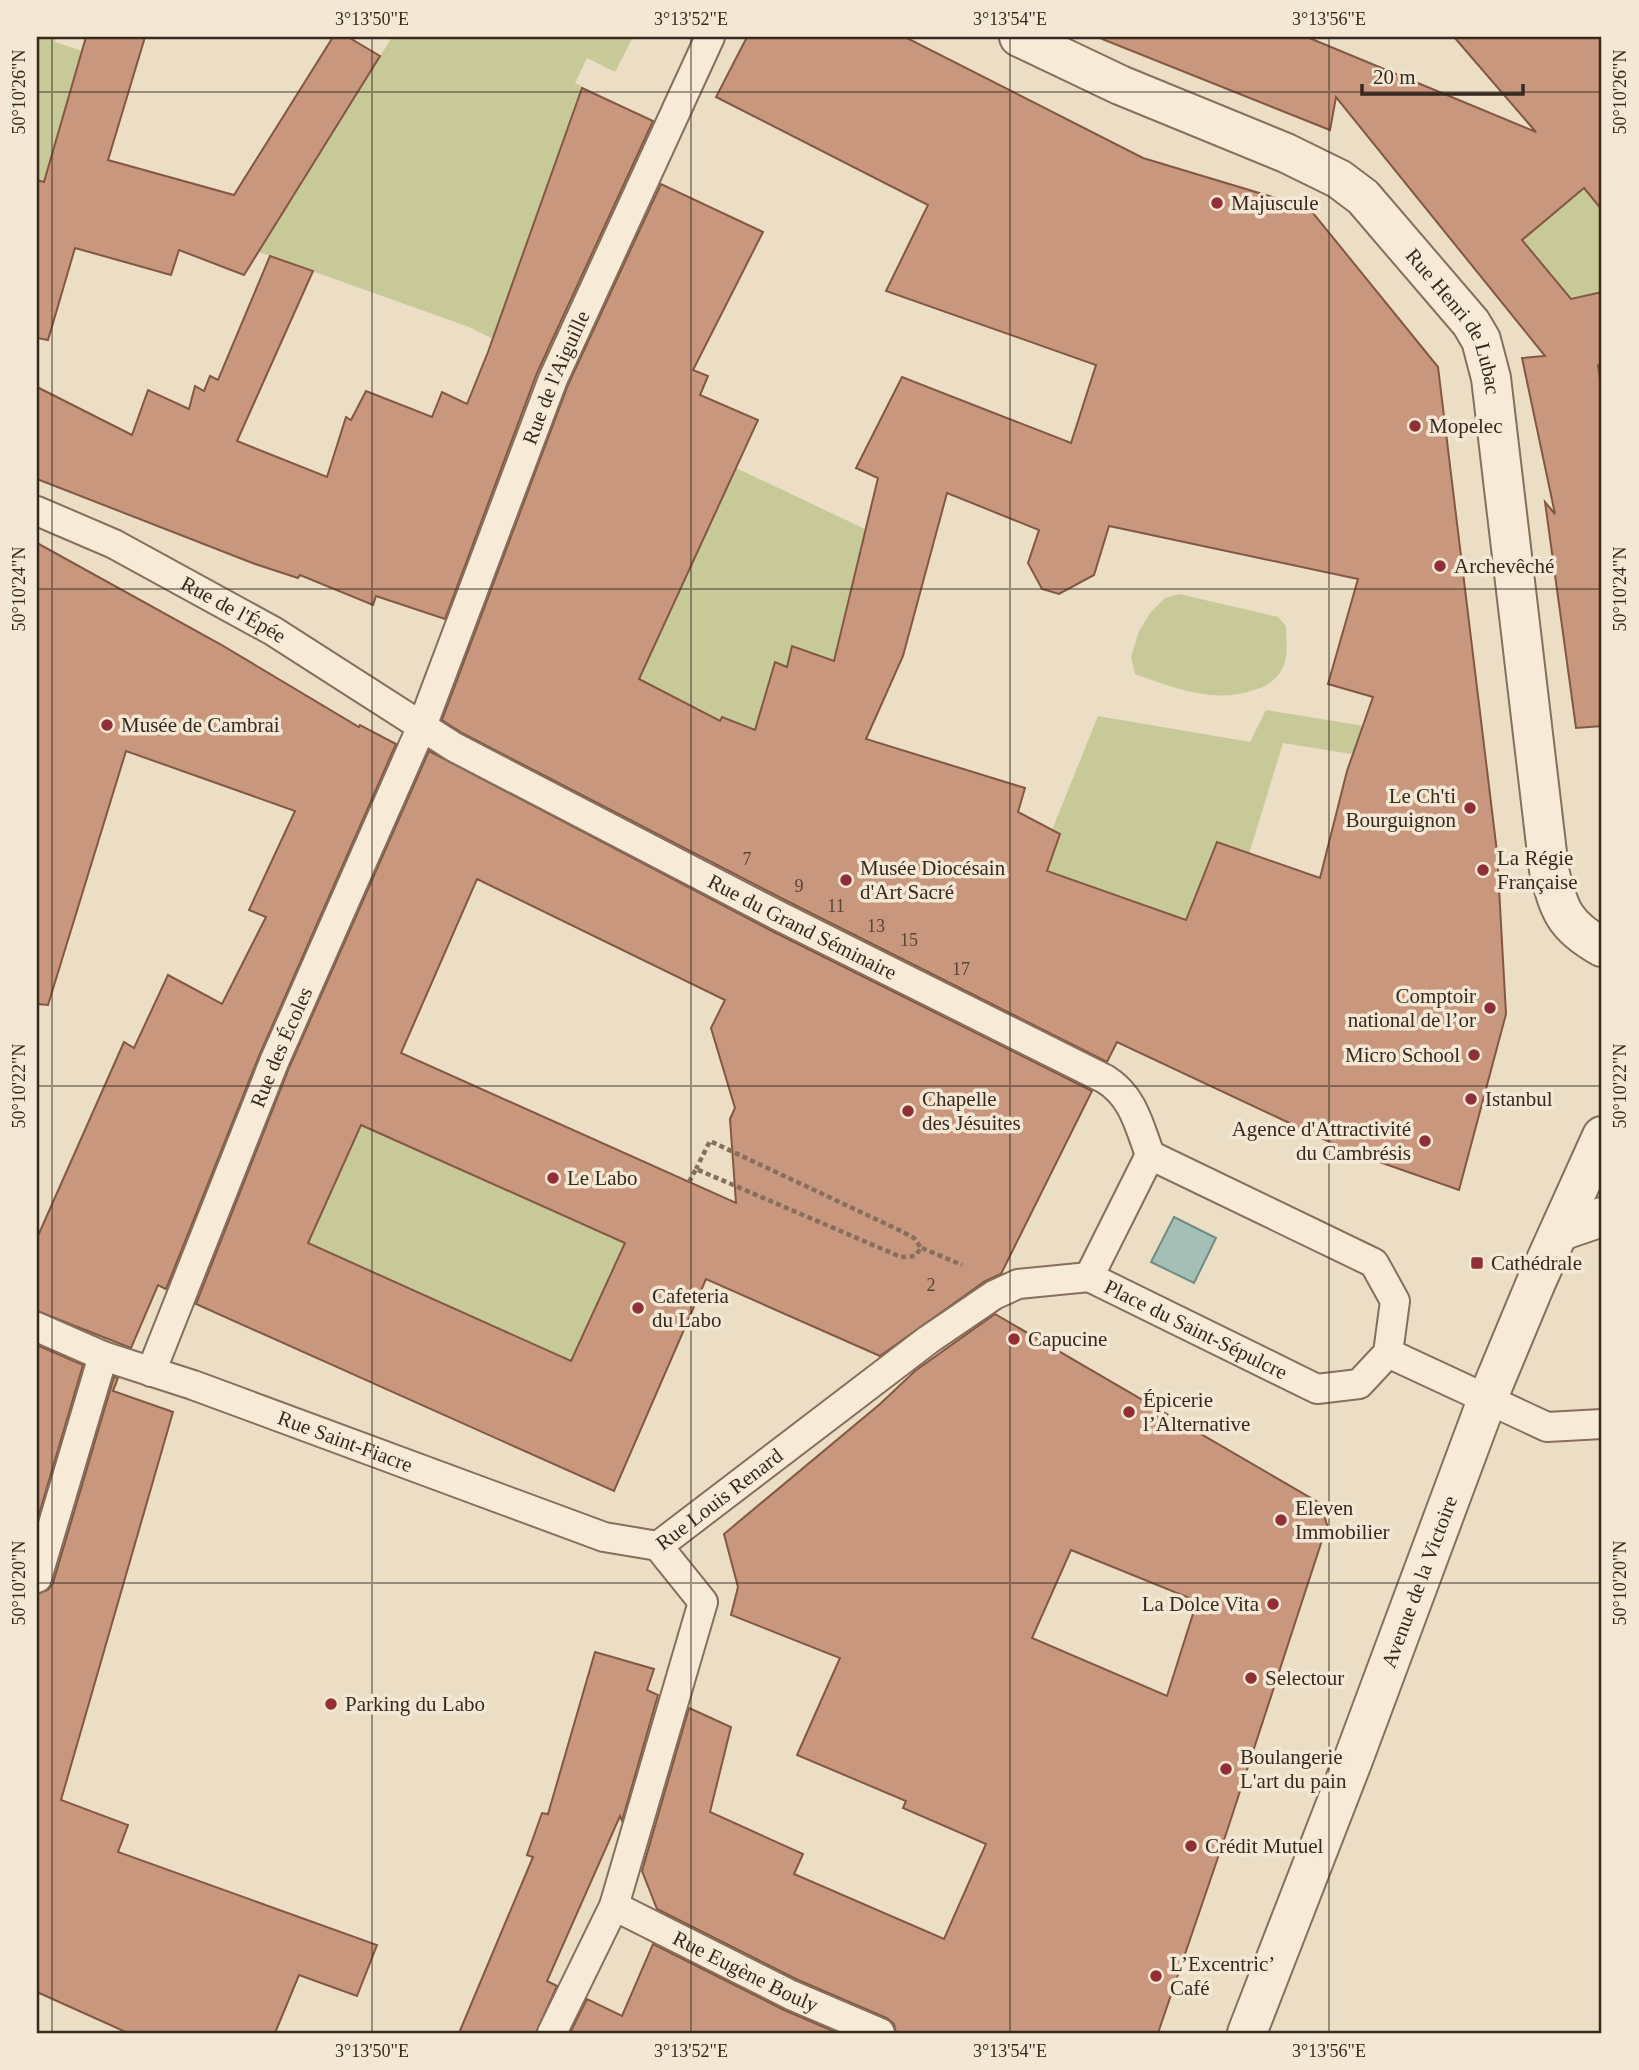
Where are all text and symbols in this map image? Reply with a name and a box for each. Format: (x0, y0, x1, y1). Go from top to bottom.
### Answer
text: 3°13'50"E (335, 9, 409, 29)
text: 3°13'52"E (654, 9, 728, 29)
text: 3°13'54"E (973, 9, 1047, 29)
text: 3°13'56"E (1292, 9, 1366, 29)
text: 50°10'26"N (9, 50, 29, 134)
text: 50°10'26"N (1610, 50, 1630, 134)
scale bar (1362, 52, 1524, 96)
text: 20 m (1373, 65, 1416, 89)
place label: Majuscule (1231, 191, 1318, 215)
marker: Majuscule (1209, 195, 1225, 211)
street label: Rue Henri de Lubac (1401, 244, 1505, 396)
street label: Rue de l'Aiguille (517, 307, 595, 448)
place label: Mopelec (1429, 414, 1502, 438)
marker: Mopelec (1407, 418, 1423, 434)
text: 50°10'24"N (9, 547, 29, 631)
text: 50°10'24"N (1610, 547, 1630, 631)
place label: Archevêché (1454, 554, 1554, 578)
marker: Archevêché (1432, 558, 1448, 574)
street label: Rue de l'Épée (177, 571, 290, 648)
place label: Musée de Cambrai (121, 713, 280, 737)
marker: Musée de Cambrai (99, 717, 115, 733)
place label: Le Ch'ti Bourguignon (1346, 784, 1456, 832)
marker: Le Ch'ti Bourguignon (1462, 800, 1478, 816)
place label: La Régie Française (1497, 846, 1577, 894)
house number: 7 (743, 849, 752, 869)
place label: Musée Diocésain d'Art Sacré (860, 856, 1006, 904)
marker: La Régie Française (1475, 862, 1491, 878)
street label: Rue du Grand Séminaire (704, 869, 900, 985)
marker: Musée Diocésain d'Art Sacré (838, 872, 854, 888)
house number: 9 (795, 876, 804, 896)
house number: 11 (827, 896, 845, 916)
house number: 13 (867, 916, 885, 936)
house number: 15 (900, 930, 918, 950)
house number: 17 (952, 959, 970, 979)
street label: Rue des Écoles (245, 983, 318, 1111)
place label: Comptoir national de l’or (1348, 984, 1476, 1032)
marker: Comptoir national de l’or (1482, 1000, 1498, 1016)
place label: Micro School (1345, 1043, 1460, 1067)
text: 50°10'22"N (9, 1044, 29, 1128)
text: 50°10'22"N (1610, 1044, 1630, 1128)
marker: Micro School (1466, 1047, 1482, 1063)
place label: Chapelle des Jésuites (922, 1087, 1021, 1135)
place label: Istanbul (1485, 1087, 1553, 1111)
marker: Istanbul (1463, 1091, 1479, 1107)
marker: Chapelle des Jésuites (900, 1103, 916, 1119)
place label: Agence d'Attractivité du Cambrésis (1232, 1117, 1411, 1165)
marker: Agence d'Attractivité du Cambrésis (1417, 1133, 1433, 1149)
place label: Le Labo (567, 1166, 638, 1190)
marker: Le Labo (545, 1170, 561, 1186)
place label: Cathédrale (1491, 1251, 1582, 1275)
marker: Cathédrale (1469, 1255, 1485, 1271)
street label: Place du Saint-Sépulcre (1100, 1274, 1291, 1384)
house number: 2 (927, 1275, 936, 1295)
place label: Cafeteria du Labo (652, 1284, 730, 1332)
marker: Cafeteria du Labo (630, 1300, 646, 1316)
place label: Capucine (1028, 1327, 1107, 1351)
marker: Capucine (1006, 1331, 1022, 1347)
place label: Épicerie l’Alternative (1143, 1388, 1250, 1436)
marker: Épicerie l’Alternative (1121, 1404, 1137, 1420)
street label: Rue Saint-Fiacre (275, 1405, 416, 1477)
street label: Rue Louis Renard (651, 1443, 788, 1555)
street label: Avenue de la Victoire (1376, 1492, 1462, 1671)
place label: Eleven Immobilier (1295, 1496, 1389, 1544)
marker: Eleven Immobilier (1273, 1512, 1289, 1528)
text: 50°10'20"N (9, 1541, 29, 1625)
text: 50°10'20"N (1610, 1541, 1630, 1625)
place label: La Dolce Vita (1142, 1592, 1260, 1616)
marker: La Dolce Vita (1265, 1596, 1281, 1612)
place label: Selectour (1265, 1666, 1344, 1690)
marker: Selectour (1243, 1670, 1259, 1686)
place label: Parking du Labo (345, 1692, 485, 1716)
marker: Parking du Labo (323, 1696, 339, 1712)
place label: Boulangerie L'art du pain (1240, 1745, 1347, 1793)
marker: Boulangerie L'art du pain (1218, 1761, 1234, 1777)
place label: Crédit Mutuel (1205, 1834, 1324, 1858)
marker: Crédit Mutuel (1183, 1838, 1199, 1854)
street label: Rue Eugène Bouly (669, 1926, 822, 2017)
place label: L’Excentric’ Café (1170, 1952, 1275, 2000)
marker: L’Excentric’ Café (1148, 1968, 1164, 1984)
text: 3°13'50"E (335, 2041, 409, 2061)
text: 3°13'52"E (654, 2041, 728, 2061)
text: 3°13'54"E (973, 2041, 1047, 2061)
text: 3°13'56"E (1292, 2041, 1366, 2061)

